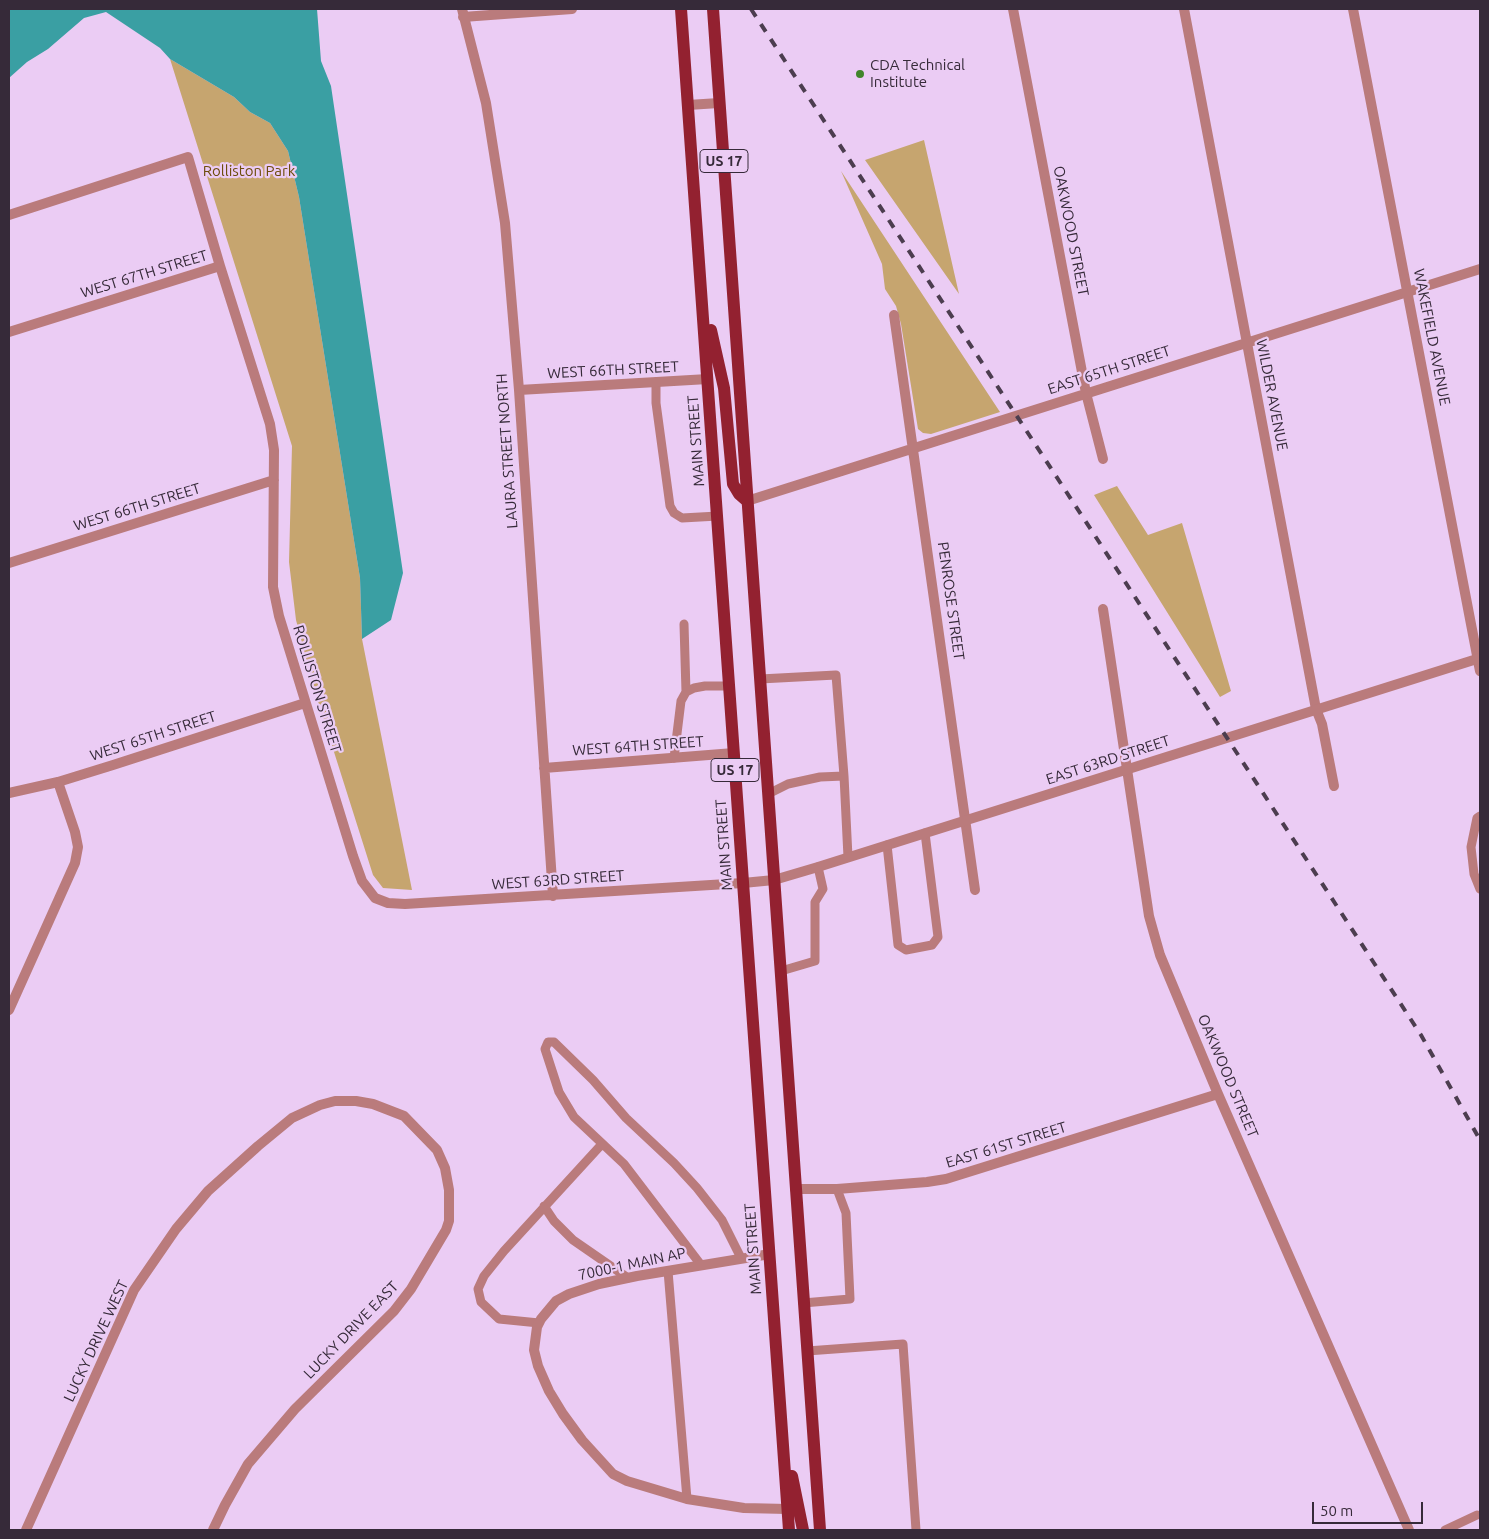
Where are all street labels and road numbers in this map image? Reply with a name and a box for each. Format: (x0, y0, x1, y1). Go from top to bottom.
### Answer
road number: US 17 (700, 150, 748, 172)
street label: OAKWOOD STREET (1050, 164, 1092, 298)
street label: WEST 67TH STREET (78, 246, 210, 302)
street label: WAKEFIELD AVENUE (1410, 267, 1454, 407)
street label: WILDER AVENUE (1252, 338, 1292, 452)
street label: EAST 65TH STREET (1045, 342, 1173, 398)
street label: WEST 66TH STREET (547, 358, 679, 382)
street label: LAURA STREET NORTH (493, 373, 521, 529)
street label: MAIN STREET (684, 395, 708, 487)
street label: WEST 66TH STREET (71, 479, 203, 535)
street label: PENROSE STREET (934, 541, 968, 661)
street label: ROLLISTON STREET (289, 623, 345, 755)
street label: WEST 65TH STREET (88, 707, 218, 765)
street label: EAST 63RD STREET (1044, 731, 1172, 789)
street label: WEST 64TH STREET (572, 732, 704, 760)
road number: US 17 (711, 758, 759, 782)
street label: MAIN STREET (712, 799, 736, 891)
street label: WEST 63RD STREET (491, 866, 625, 894)
street label: OAKWOOD STREET (1194, 1012, 1262, 1140)
street label: EAST 61ST STREET (943, 1118, 1069, 1172)
street label: MAIN STREET (741, 1203, 765, 1295)
street label: 7000-1 MAIN AP (577, 1244, 687, 1284)
street label: LUCKY DRIVE WEST (60, 1277, 132, 1405)
street label: LUCKY DRIVE EAST (300, 1278, 402, 1382)

